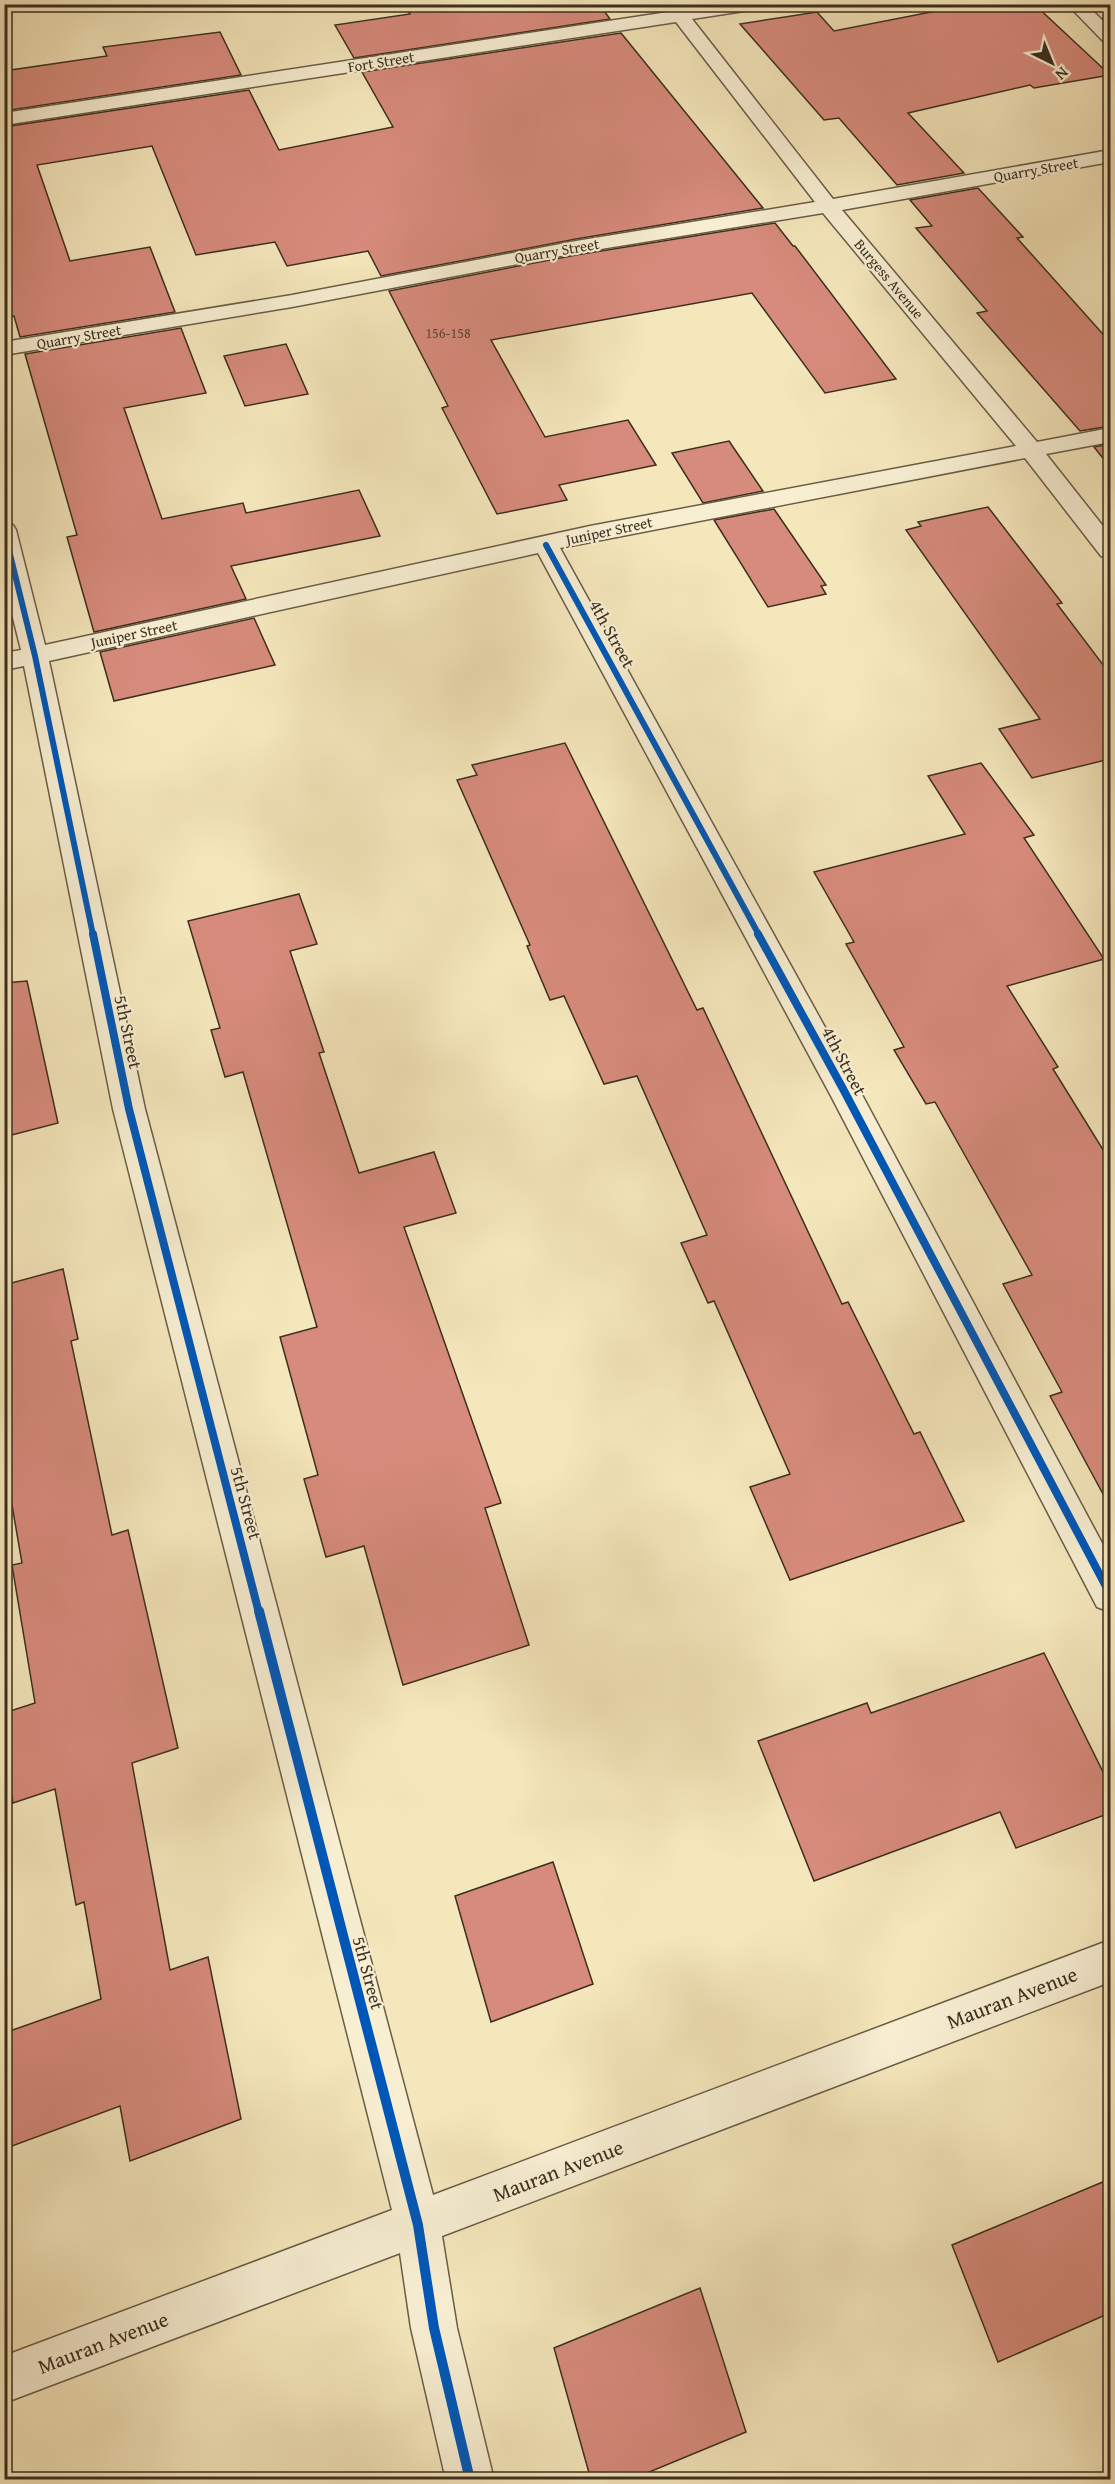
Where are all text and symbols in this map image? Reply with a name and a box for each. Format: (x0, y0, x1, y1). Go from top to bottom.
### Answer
north arrow (1022, 33, 1082, 93)
street label: Fort Street (346, 46, 416, 77)
text: N (1050, 62, 1074, 87)
street label: Quarry Street (992, 152, 1080, 187)
street label: Quarry Street (513, 233, 601, 268)
street label: Burgess Avenue (850, 234, 929, 323)
street label: Quarry Street (35, 319, 123, 354)
house number: 156-158 (425, 323, 471, 343)
street label: Juniper Street (562, 511, 655, 550)
street label: 4th Street (583, 595, 643, 673)
street label: Juniper Street (87, 614, 180, 653)
street label: 5th Street (108, 993, 150, 1072)
street label: 4th Street (815, 1021, 874, 1101)
street label: 5th Street (224, 1463, 269, 1543)
street label: 5th Street (346, 1933, 391, 2013)
street label: Mauran Avenue (942, 1958, 1082, 2037)
street label: Mauran Avenue (488, 2131, 628, 2210)
street label: Mauran Avenue (33, 2303, 173, 2382)

